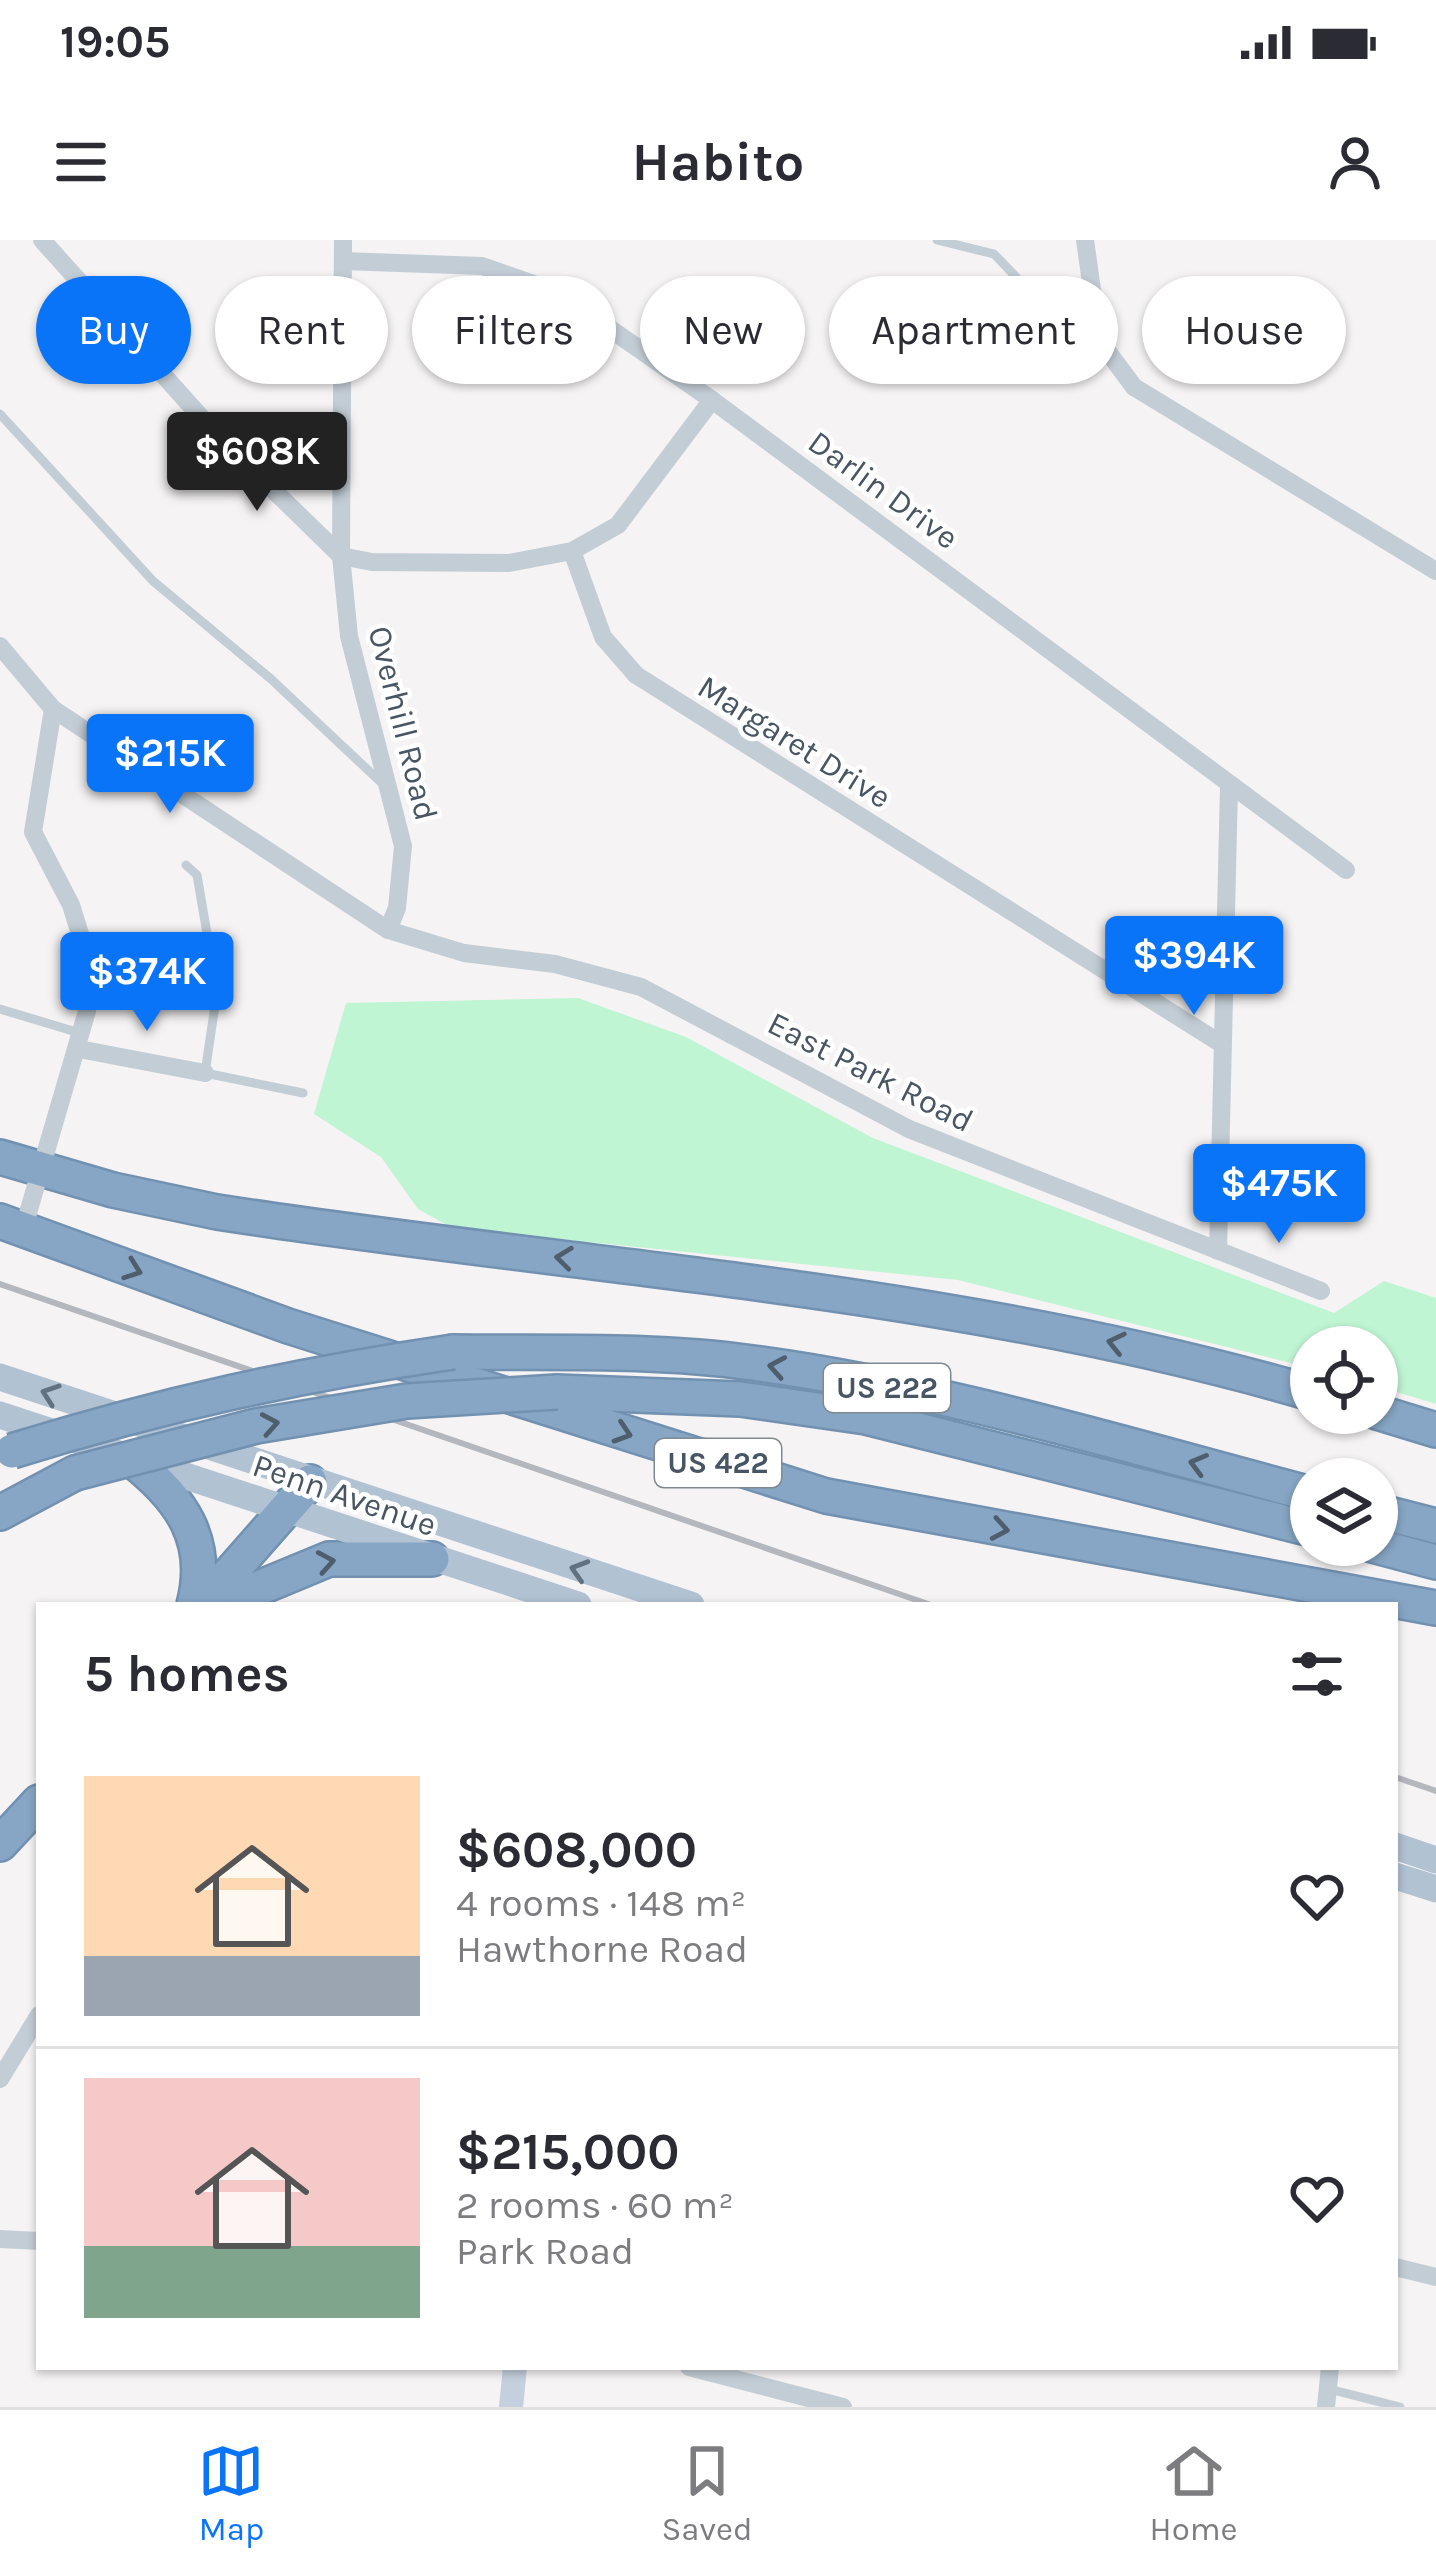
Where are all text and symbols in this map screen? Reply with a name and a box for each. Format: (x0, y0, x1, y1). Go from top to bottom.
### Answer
text: 19:05 (60, 16, 170, 68)
icon: menu (48, 129, 114, 195)
icon: person (1322, 129, 1388, 195)
text: Habito (632, 130, 804, 194)
chip: Buy (36, 276, 191, 384)
chip: Rent (215, 276, 388, 384)
chip: Filters (412, 276, 616, 384)
chip: New (640, 276, 805, 384)
chip: Apartment (829, 276, 1118, 384)
chip: House (1142, 276, 1346, 384)
pin: $608K (173, 412, 341, 514)
street label: Darlin Drive (801, 423, 966, 557)
text: $608K (194, 428, 320, 474)
street label: Overhill Road (361, 622, 446, 824)
street label: Margaret Drive (691, 667, 898, 816)
pin: $215K (86, 714, 254, 816)
text: $215K (114, 730, 226, 776)
pin: $394K (1110, 916, 1278, 1018)
pin: $374K (63, 932, 231, 1034)
text: $394K (1132, 932, 1256, 978)
text: $374K (87, 948, 207, 994)
street label: East Park Road (762, 1004, 979, 1140)
pin: $475K (1195, 1144, 1363, 1246)
text: $475K (1220, 1160, 1338, 1206)
one-way arrow (554, 1246, 574, 1272)
one-way arrow (122, 1256, 143, 1280)
map controls (1290, 1326, 1398, 1566)
button: locate (1290, 1326, 1398, 1434)
one-way arrow (1107, 1332, 1127, 1357)
one-way arrow (767, 1355, 787, 1381)
road number: US 222 (824, 1364, 950, 1412)
one-way arrow (41, 1384, 62, 1408)
one-way arrow (260, 1412, 280, 1438)
one-way arrow (612, 1419, 633, 1444)
road number: US 422 (655, 1439, 781, 1487)
street label: Penn Avenue (248, 1446, 441, 1544)
one-way arrow (1188, 1453, 1208, 1478)
button: layers (1290, 1458, 1398, 1566)
one-way arrow (990, 1515, 1010, 1540)
one-way arrow (316, 1551, 336, 1576)
one-way arrow (569, 1559, 590, 1584)
icon: filters (1284, 1641, 1350, 1707)
text: 5 homes (84, 1644, 290, 1704)
text: $608,000 (456, 1820, 697, 1880)
icon: home (180, 1824, 324, 1968)
icon: heart (1284, 1863, 1350, 1929)
text: 4 rooms · 148 m² (456, 1880, 746, 1926)
text: Hawthorne Road (456, 1926, 748, 1972)
text: $215,000 (456, 2122, 680, 2182)
icon: home (180, 2126, 324, 2270)
icon: heart (1284, 2165, 1350, 2231)
text: 2 rooms · 60 m² (456, 2182, 734, 2228)
text: Park Road (456, 2228, 634, 2274)
tab: Map (198, 2438, 264, 2548)
tab: Saved (661, 2438, 753, 2548)
tab: Home (1150, 2438, 1238, 2548)

